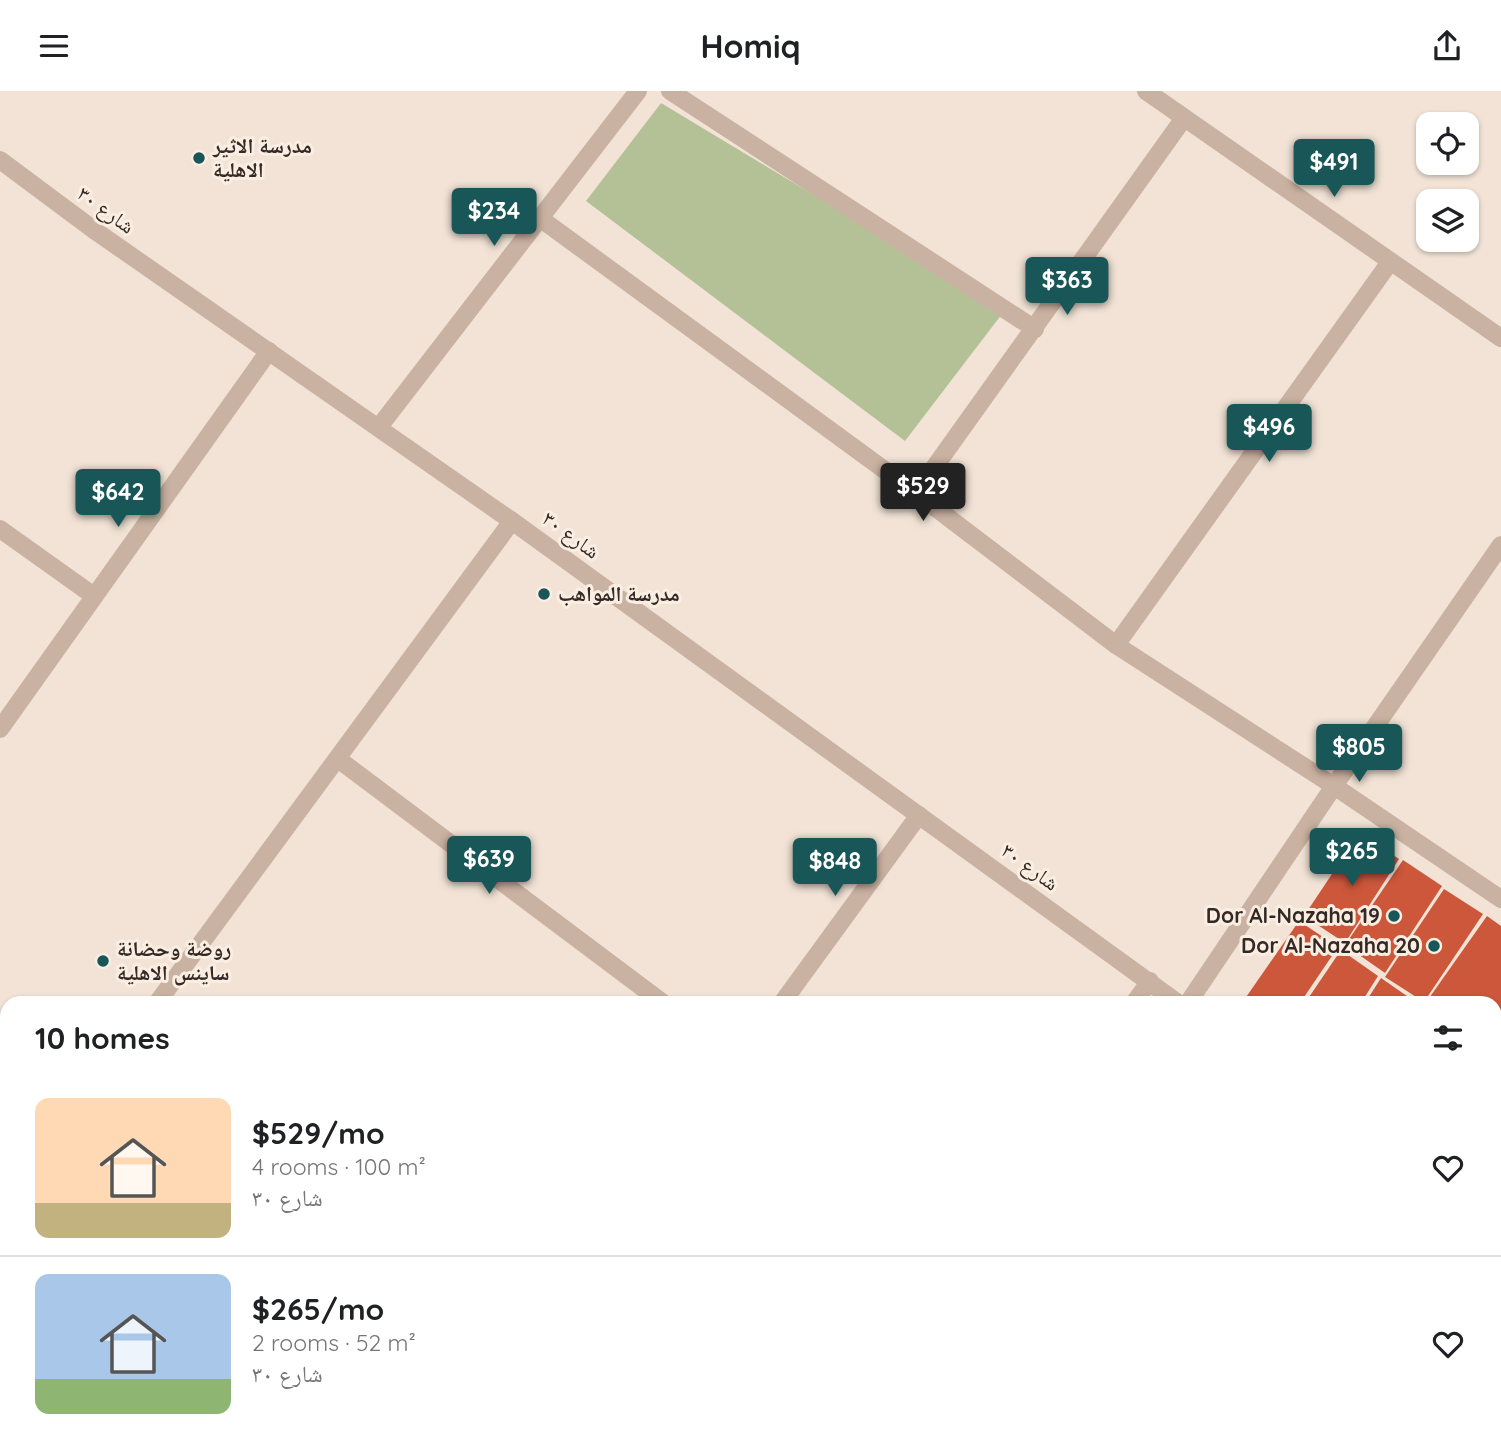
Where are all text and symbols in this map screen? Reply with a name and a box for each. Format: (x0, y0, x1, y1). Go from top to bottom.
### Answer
text: Homiq (700, 26, 801, 66)
icon: menu (35, 27, 73, 65)
icon: share (1428, 27, 1466, 65)
map controls (1416, 112, 1479, 252)
button: locate (1416, 112, 1479, 175)
place label: مدرسة الاثير الاهلية (212, 132, 312, 182)
pin: $491 (1293, 139, 1375, 199)
text: $491 (1310, 147, 1358, 176)
marker: مدرسة الاثير الاهلية (191, 150, 207, 166)
street label: شارع ٣٠ (72, 180, 140, 239)
pin: $234 (453, 188, 535, 248)
button: layers (1416, 189, 1479, 252)
text: $234 (468, 196, 520, 225)
pin: $363 (1026, 257, 1108, 317)
text: $363 (1041, 265, 1093, 294)
pin: $496 (1228, 405, 1310, 464)
text: $496 (1243, 412, 1295, 441)
pin: $529 (882, 463, 964, 523)
pin: $642 (77, 469, 159, 529)
text: $529 (896, 471, 950, 500)
text: $642 (91, 477, 145, 506)
street label: شارع ٣٠ (537, 505, 605, 564)
place label: مدرسة المواهب (558, 580, 680, 606)
marker: مدرسة المواهب (536, 586, 552, 602)
pin: $805 (1318, 725, 1400, 784)
text: $805 (1332, 732, 1386, 761)
pin: $265 (1311, 829, 1393, 888)
text: $265 (1326, 836, 1378, 865)
pin: $639 (448, 837, 530, 896)
street label: شارع ٣٠ (996, 837, 1064, 896)
pin: $848 (794, 839, 876, 898)
text: $639 (463, 844, 515, 873)
text: $848 (809, 846, 861, 875)
place label: Dor Al-Nazaha 19 (1206, 902, 1380, 928)
marker: Dor Al-Nazaha 19 (1386, 908, 1402, 924)
place label: Dor Al-Nazaha 20 (1241, 932, 1420, 958)
place label: روضة وحضانة ساينس الاهلية (117, 935, 231, 986)
marker: Dor Al-Nazaha 20 (1426, 938, 1442, 954)
marker: روضة وحضانة ساينس الاهلية (95, 953, 111, 969)
text: 10 homes (35, 1019, 170, 1057)
icon: filters (1429, 1019, 1467, 1057)
text: $529/mo (252, 1114, 385, 1152)
icon: home (91, 1126, 175, 1210)
icon: heart (1429, 1149, 1467, 1187)
text: 4 rooms · 100 m² (252, 1152, 426, 1181)
text: شارع ٣٠ (252, 1183, 323, 1212)
text: $265/mo (252, 1290, 384, 1328)
icon: home (91, 1302, 175, 1386)
icon: heart (1429, 1325, 1467, 1363)
text: 2 rooms · 52 m² (252, 1328, 416, 1357)
text: شارع ٣٠ (252, 1359, 323, 1388)

